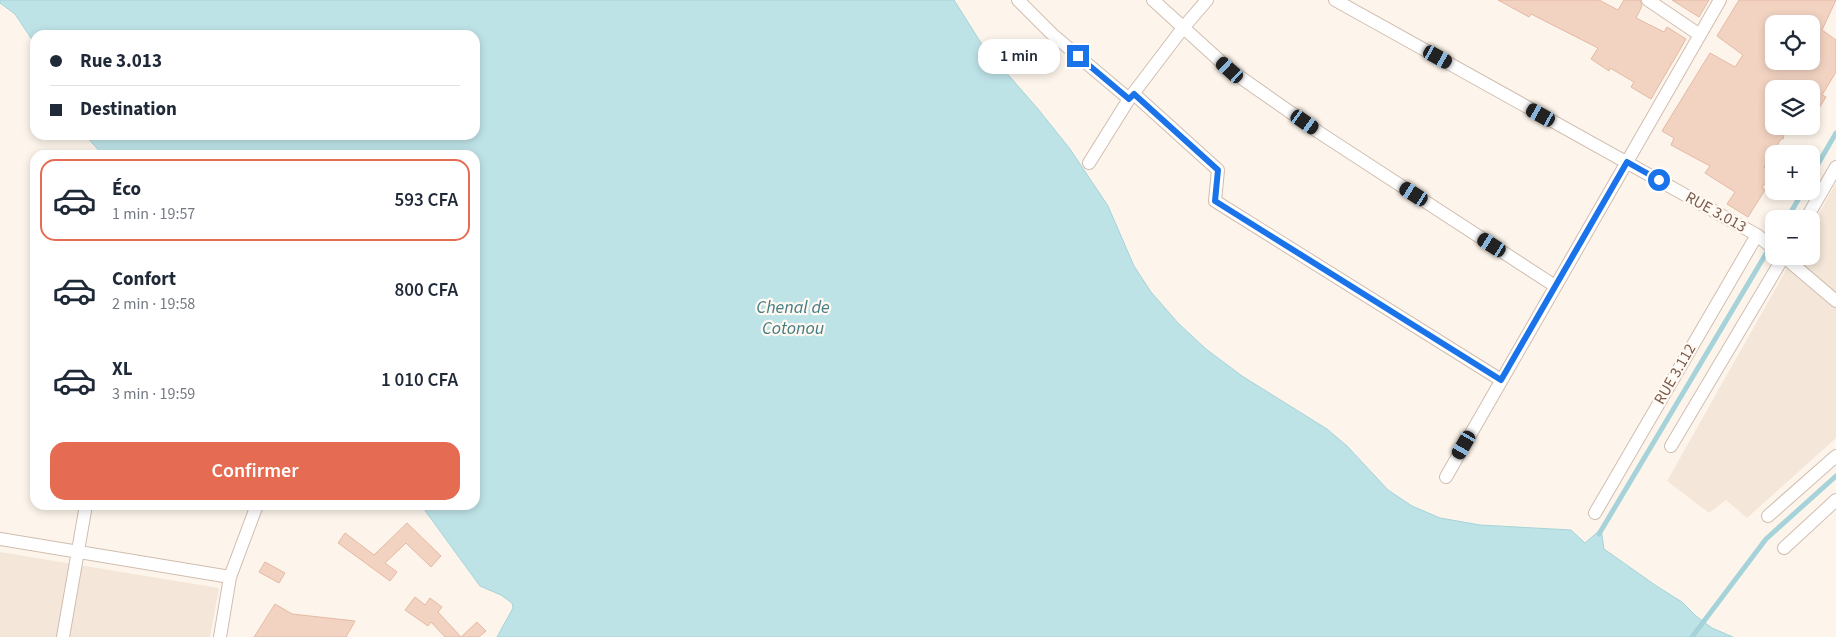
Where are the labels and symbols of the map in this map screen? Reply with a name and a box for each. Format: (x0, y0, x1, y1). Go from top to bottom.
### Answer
callout: 1 min (978, 38, 1060, 74)
car (1421, 43, 1454, 71)
route end (1067, 45, 1089, 67)
car (1213, 54, 1246, 86)
car (1524, 101, 1557, 129)
car (1288, 107, 1321, 137)
route start (1648, 169, 1670, 191)
car (1397, 180, 1430, 208)
street label: RUE 3.013 (1681, 186, 1751, 238)
car (1475, 231, 1508, 259)
water label: Chenal de Cotonou (756, 295, 830, 341)
street label: RUE 3.112 (1649, 340, 1701, 408)
car (1450, 428, 1477, 462)

